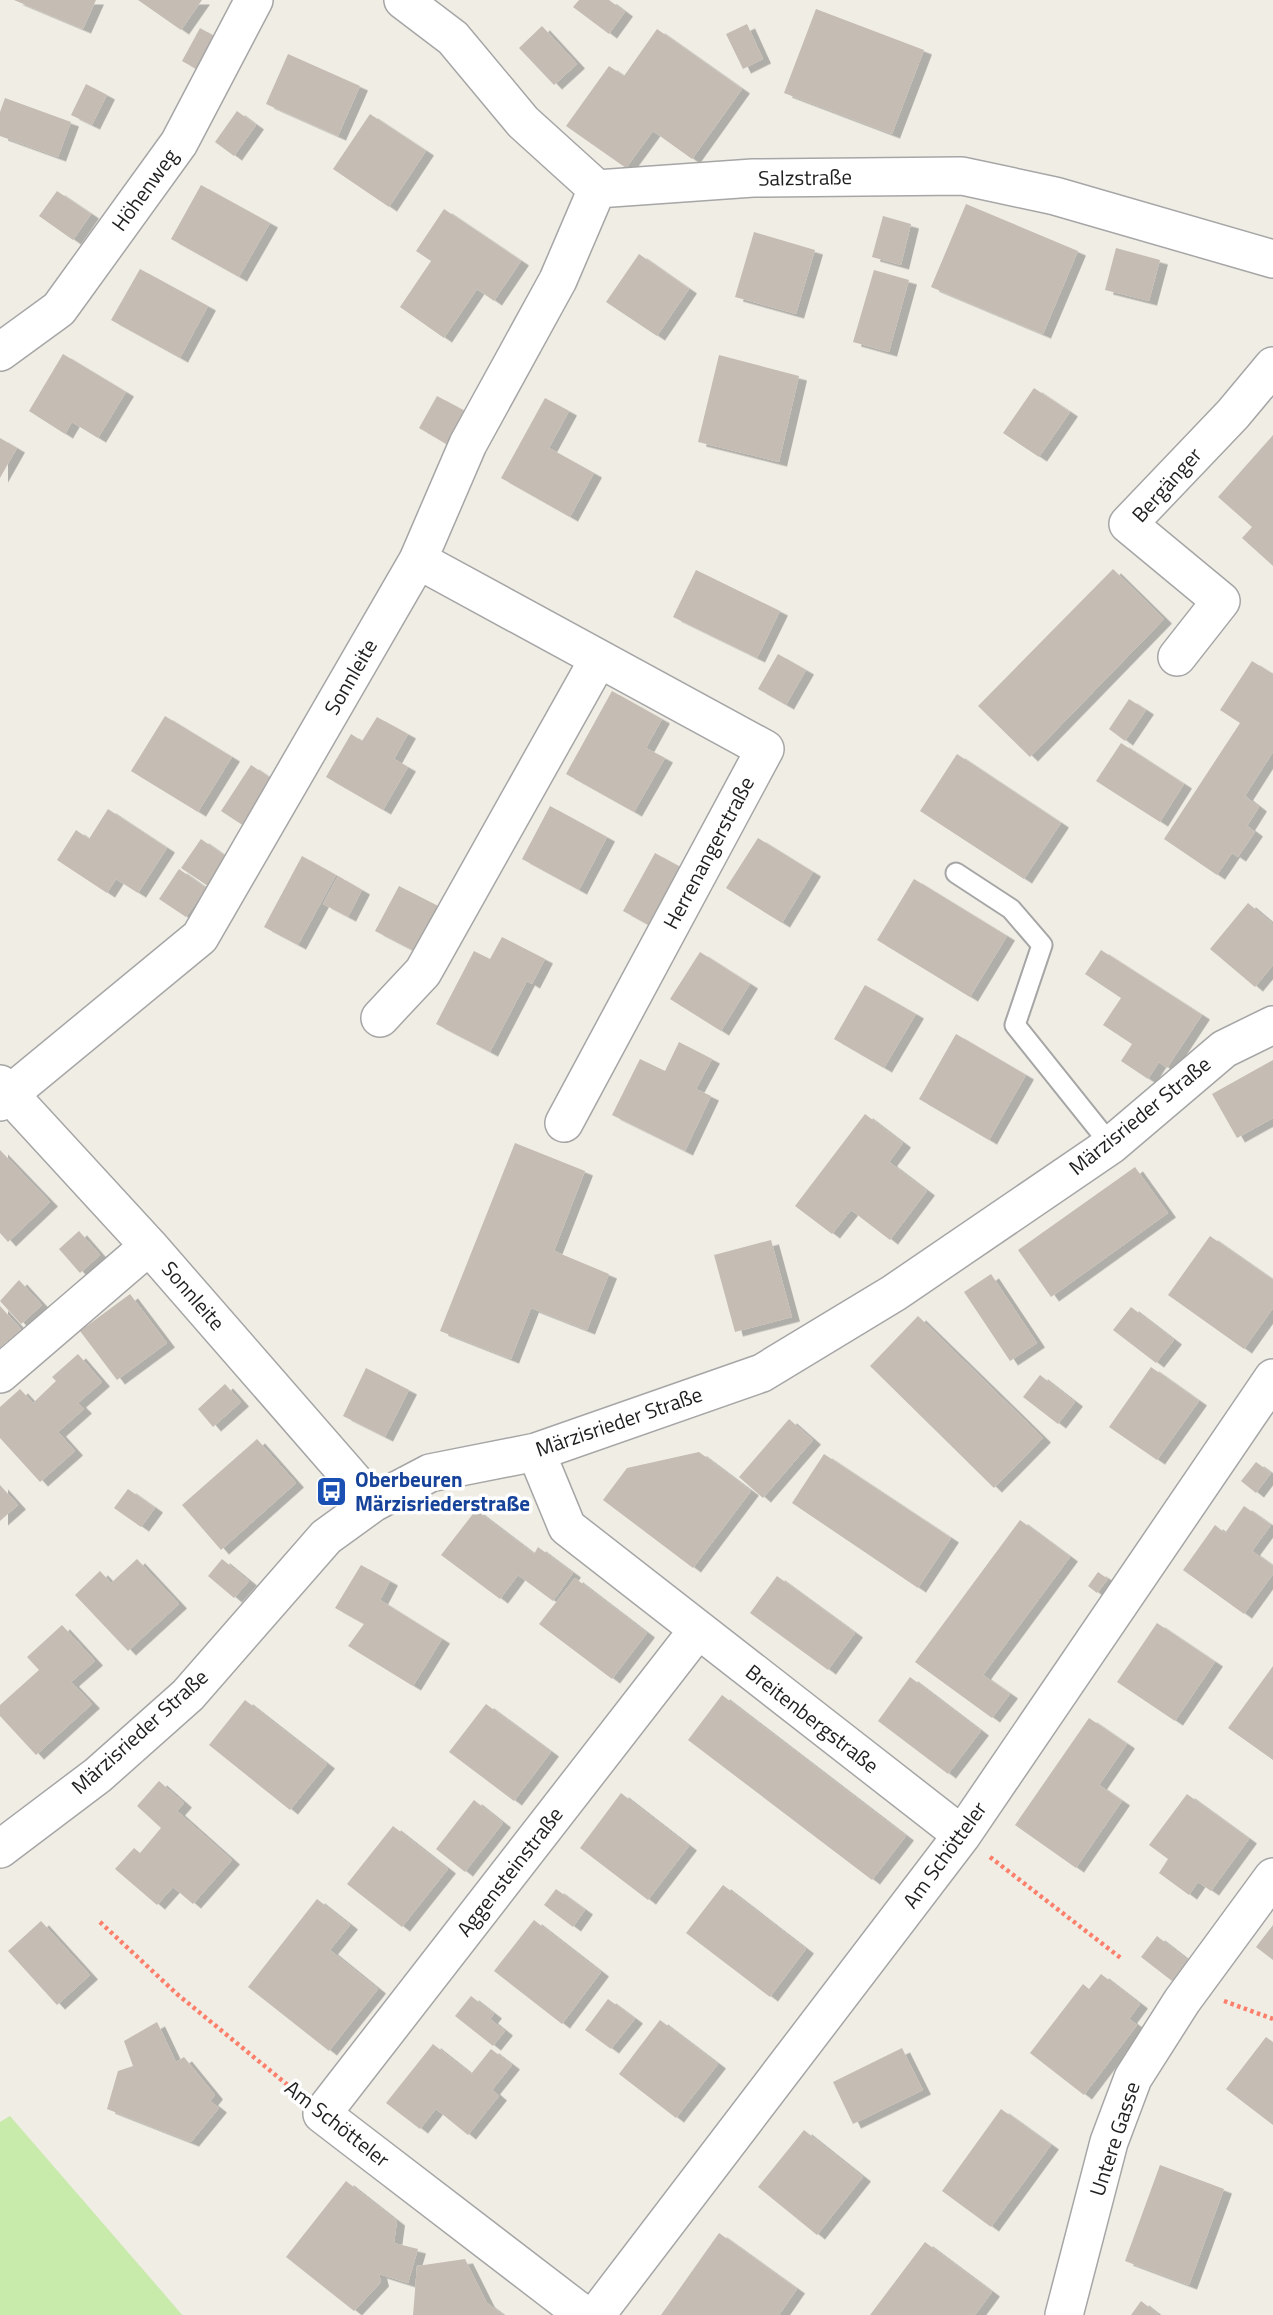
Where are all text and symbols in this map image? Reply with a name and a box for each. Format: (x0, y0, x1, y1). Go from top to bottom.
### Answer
street label: Höhenweg (103, 141, 185, 237)
street label: Salzstraße (758, 160, 852, 194)
street label: Bergänger (1124, 439, 1209, 529)
street label: Sonnleite (316, 633, 385, 720)
street label: Herrenangerstraße (654, 770, 762, 935)
street label: Märzisrieder Straße (1062, 1048, 1217, 1183)
street label: Sonnleite (154, 1254, 233, 1337)
street label: Märzisrieder Straße (531, 1378, 706, 1465)
place label: Oberbeuren Märzisriederstraße (355, 1463, 530, 1519)
bus stop icon: Oberbeuren Märzisriederstraße (315, 1475, 349, 1509)
street label: Breitenbergstraße (739, 1656, 886, 1781)
street label: Märzisrieder Straße (64, 1661, 215, 1802)
street label: Am Schötteler (894, 1794, 994, 1915)
street label: Aggensteinstraße (448, 1800, 570, 1943)
street label: Am Schötteler (278, 2072, 397, 2174)
street label: Untere Gasse (1081, 2077, 1148, 2200)

